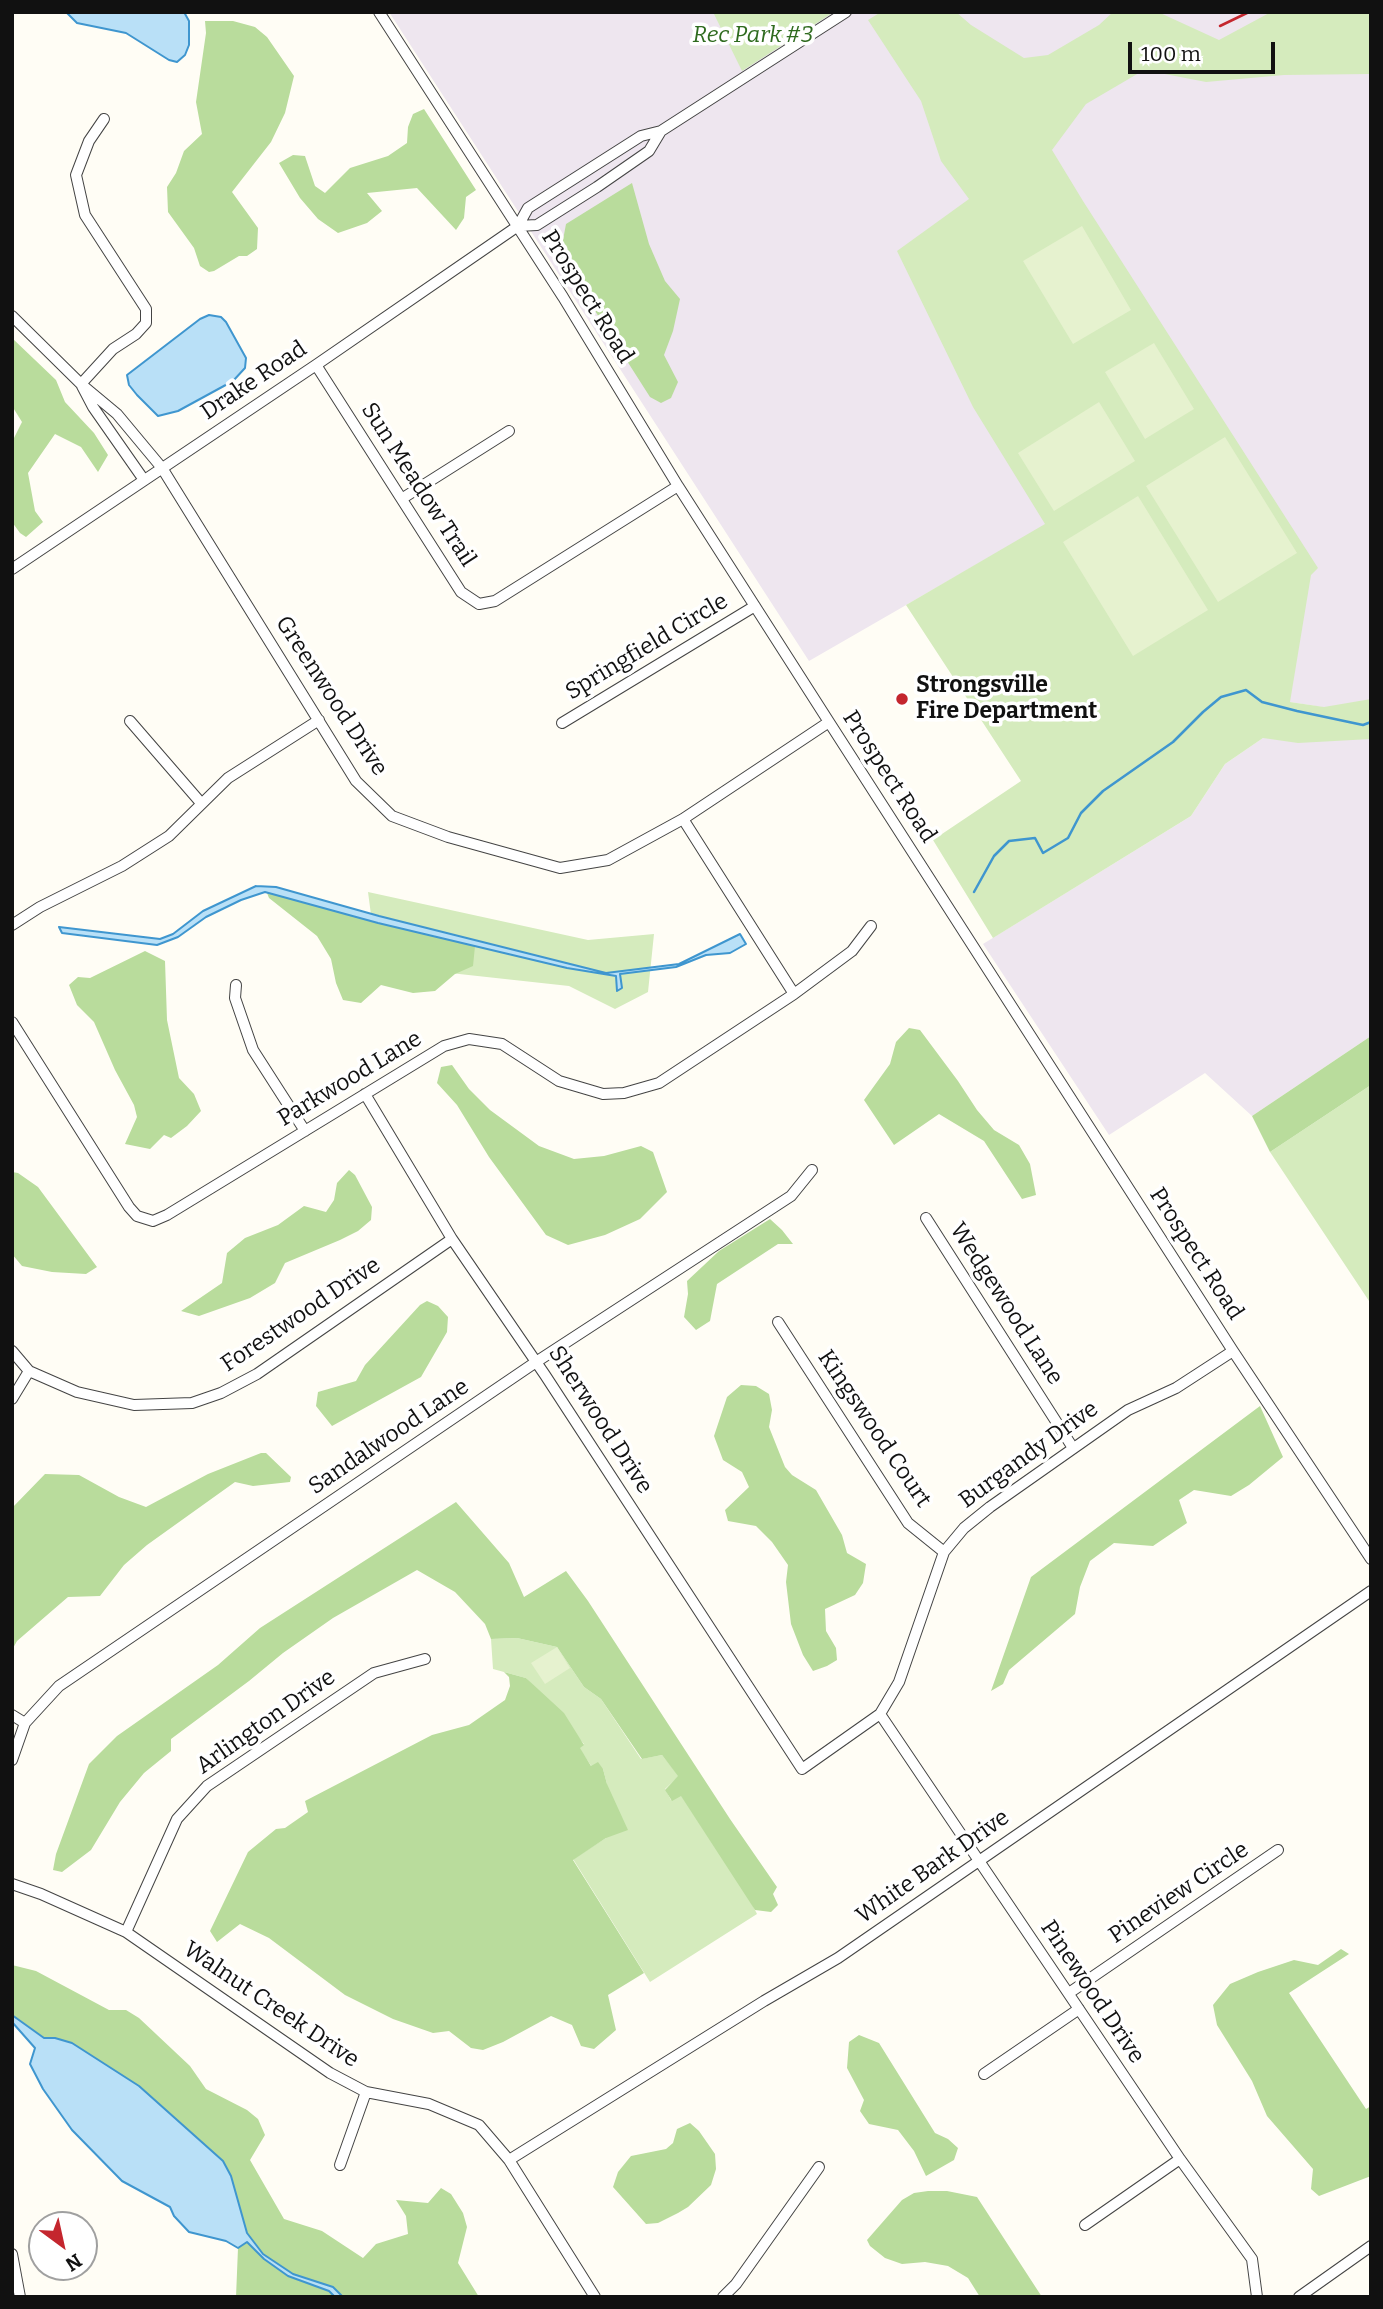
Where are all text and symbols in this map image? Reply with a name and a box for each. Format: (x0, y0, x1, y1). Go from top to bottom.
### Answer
park label: Rec Park #3 (693, 22, 813, 50)
scale bar (1131, 28, 1278, 72)
text: 100 m (1141, 41, 1201, 67)
street label: Prospect Road (535, 225, 639, 369)
street label: Drake Road (196, 336, 312, 426)
street label: Sun Meadow Trail (355, 398, 481, 572)
street label: Springfield Circle (561, 588, 733, 706)
street label: Greenwood Drive (269, 611, 393, 781)
place label: Strongsville Fire Department (916, 672, 1097, 726)
marker: Strongsville Fire Department (894, 691, 910, 707)
street label: Prospect Road (836, 706, 942, 848)
street label: Parkwood Lane (273, 1025, 427, 1133)
street label: Prospect Road (1143, 1183, 1249, 1325)
street label: Wedgewood Lane (943, 1218, 1069, 1390)
street label: Forestwood Drive (216, 1252, 386, 1378)
street label: Sherwood Drive (542, 1341, 658, 1499)
street label: Kingswood Court (811, 1345, 937, 1513)
street label: Sandalwood Lane (304, 1373, 474, 1501)
street label: Burgandy Drive (954, 1395, 1104, 1515)
street label: Arlington Drive (191, 1664, 341, 1780)
street label: White Bark Drive (851, 1804, 1015, 1930)
street label: Pineview Circle (1104, 1836, 1254, 1950)
street label: Pinewood Drive (1034, 1915, 1150, 2069)
street label: Walnut Creek Drive (178, 1936, 364, 2074)
north arrow (28, 2211, 98, 2281)
text: N (61, 2249, 86, 2276)

